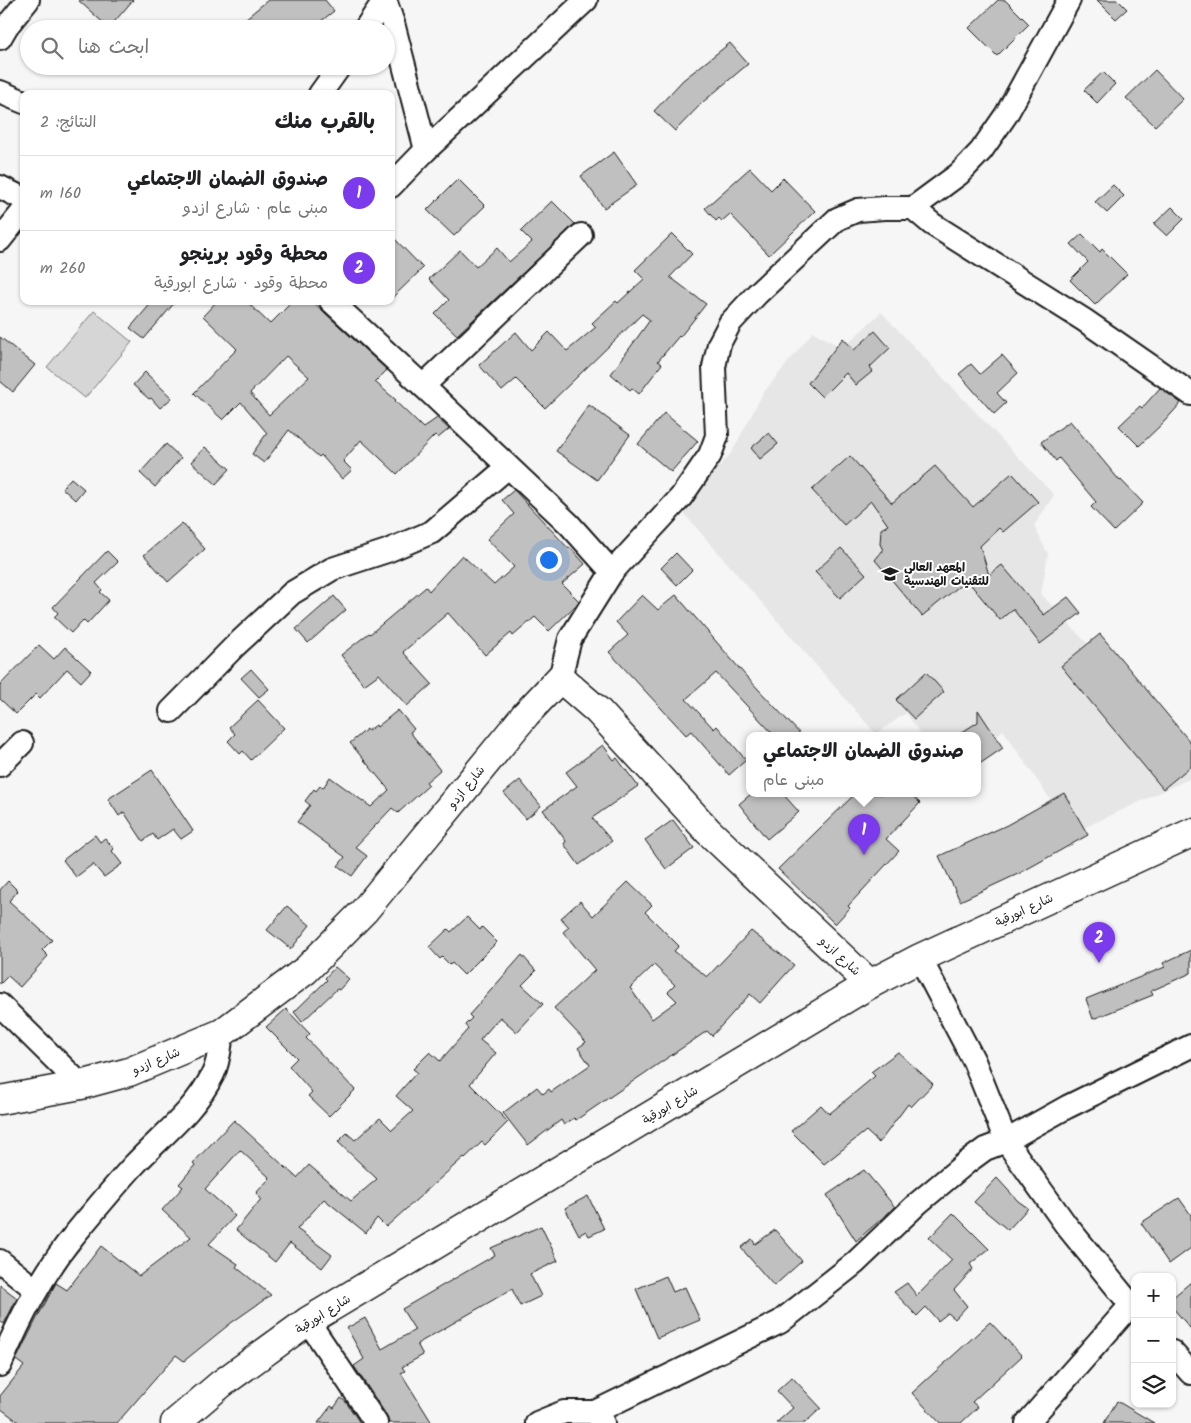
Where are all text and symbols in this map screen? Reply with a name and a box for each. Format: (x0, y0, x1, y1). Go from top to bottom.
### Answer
search box (20, 20, 395, 75)
text: ابحث هنا (78, 33, 149, 63)
icon: search (38, 34, 66, 62)
text: بالقرب منك (275, 106, 375, 139)
text: النتائج: 2 (40, 110, 97, 135)
text: صندوق الضمان الاجتماعي (127, 165, 328, 195)
text: 160 m (40, 181, 81, 206)
text: 1 (357, 181, 361, 206)
text: مبنى عام · شارع ازدو (183, 196, 328, 221)
text: محطة وقود برينجو (181, 240, 328, 270)
text: 260 m (40, 256, 85, 281)
text: 2 (354, 256, 364, 281)
text: محطة وقود · شارع ابورقية (154, 271, 328, 296)
your location (536, 547, 562, 573)
place label: المعهد العالي للتقنيات الهندسية (904, 558, 989, 591)
school or university icon: المعهد العالي للتقنيات الهندسية (880, 564, 900, 584)
popup (746, 732, 981, 797)
text: صندوق الضمان الاجتماعي (763, 737, 964, 767)
street label: شارع ازدو (442, 762, 490, 814)
text: مبنى عام (763, 768, 824, 793)
pin: 1 (848, 814, 880, 855)
street label: شارع ابورقية (992, 889, 1056, 932)
pin: 2 (1083, 922, 1115, 963)
street label: شارع ازدو (814, 931, 865, 981)
street label: شارع ازدو (128, 1043, 183, 1080)
street label: شارع ابورقية (639, 1081, 702, 1130)
map controls (1131, 1273, 1176, 1408)
button: + (1131, 1273, 1176, 1318)
street label: شارع ابورقية (292, 1290, 355, 1339)
button: − (1131, 1318, 1176, 1363)
button: layers (1131, 1363, 1176, 1408)

